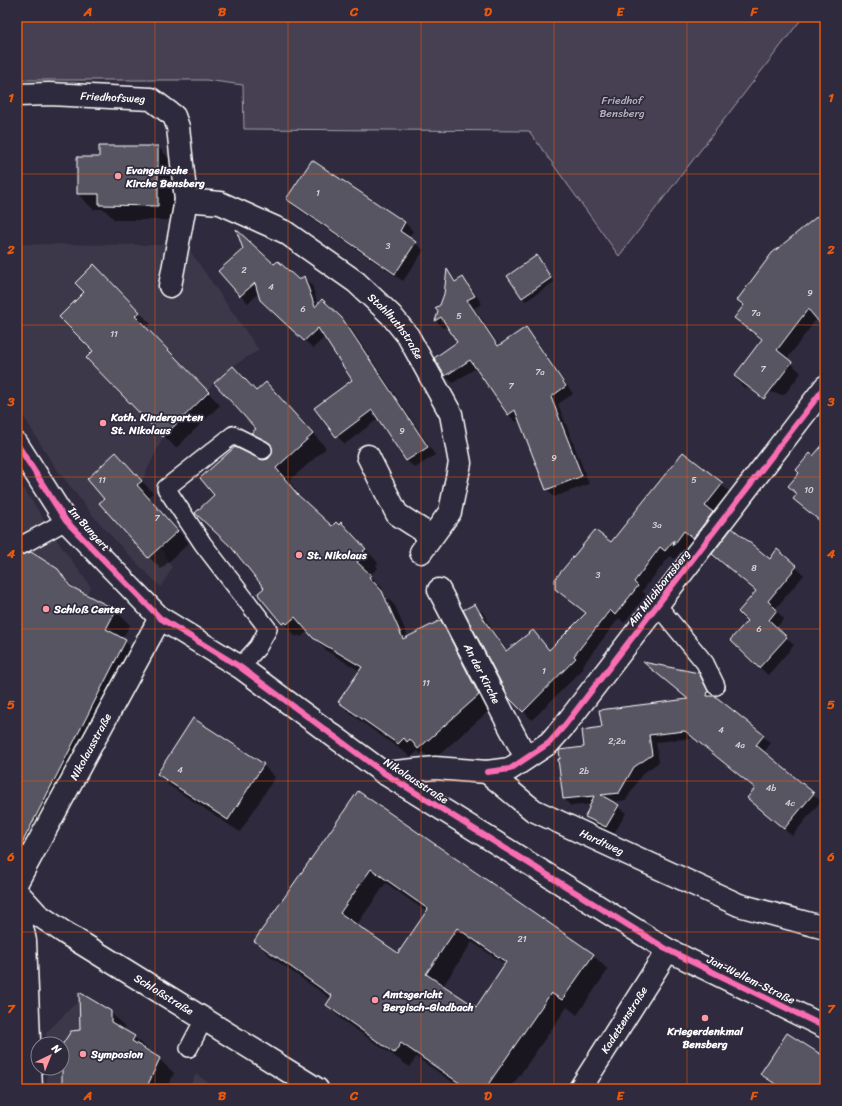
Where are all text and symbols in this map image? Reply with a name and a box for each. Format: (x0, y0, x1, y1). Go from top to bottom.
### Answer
text: A (83, 0, 92, 23)
text: B (218, 0, 227, 23)
text: C (349, 0, 359, 23)
text: D (484, 0, 492, 23)
text: E (616, 0, 625, 23)
text: F (749, 0, 758, 23)
text: 1 (8, 86, 14, 109)
street label: Friedhofsweg (80, 86, 146, 108)
text: 1 (828, 86, 834, 109)
park label: Friedhof Bensberg (599, 91, 645, 123)
place label: Evangelische Kirche Bensberg (125, 161, 205, 193)
marker: Evangelische Kirche Bensberg (113, 171, 123, 181)
house number: 1 (316, 185, 320, 201)
text: 2 (6, 238, 15, 261)
house number: 3 (386, 238, 391, 254)
text: 2 (826, 238, 835, 261)
house number: 2 (241, 262, 247, 278)
house number: 4 (268, 279, 274, 295)
house number: 9 (807, 285, 813, 301)
street label: Stahlhuthstraße (363, 288, 429, 363)
house number: 6 (300, 301, 306, 317)
house number: 7a (751, 305, 761, 321)
house number: 5 (456, 308, 462, 324)
house number: 11 (110, 326, 118, 342)
house number: 7 (760, 361, 766, 377)
house number: 7a (535, 364, 545, 380)
house number: 7 (508, 378, 514, 394)
text: 3 (6, 390, 15, 413)
text: 3 (826, 390, 835, 413)
place label: Kath. Kindergarten St. Nikolaus (110, 408, 203, 440)
marker: Kath. Kindergarten St. Nikolaus (98, 418, 108, 428)
house number: 9 (399, 423, 405, 439)
house number: 9 (551, 450, 557, 466)
house number: 11 (98, 472, 106, 488)
house number: 5 (691, 472, 697, 488)
house number: 10 (804, 482, 814, 498)
street label: Im Bungert (63, 501, 115, 556)
house number: 7 (154, 510, 160, 526)
house number: 3a (652, 517, 662, 533)
text: 4 (6, 542, 16, 565)
text: 4 (826, 542, 836, 565)
street label: Am Milchbornsberg (622, 545, 695, 631)
place label: St. Nikolaus (306, 546, 368, 565)
marker: St. Nikolaus (294, 550, 304, 560)
house number: 8 (751, 560, 757, 576)
house number: 3 (596, 567, 601, 583)
place label: Schloß Center (53, 600, 126, 619)
marker: Schloß Center (41, 604, 51, 614)
house number: 6 (756, 621, 762, 637)
street label: An der Kirche (458, 639, 506, 708)
house number: 1 (542, 663, 546, 679)
house number: 11 (422, 675, 430, 691)
text: 5 (7, 693, 15, 716)
text: 5 (827, 693, 835, 716)
street label: Nikolausstraße (64, 709, 117, 784)
house number: 4 (718, 722, 724, 738)
house number: 2;2a (608, 733, 626, 749)
house number: 4a (735, 737, 746, 753)
street label: Nikolausstraße (380, 753, 453, 809)
house number: 4 (177, 762, 183, 778)
house number: 2b (579, 763, 589, 779)
house number: 4b (766, 780, 776, 796)
house number: 4c (785, 795, 796, 811)
street label: Hardtweg (577, 823, 628, 860)
text: 6 (6, 845, 15, 868)
text: 6 (826, 845, 835, 868)
house number: 21 (517, 931, 527, 947)
street label: Jan-Wellem-Straße (703, 950, 799, 1010)
street label: Schloßstraße (130, 968, 198, 1020)
street label: Kadettenstraße (595, 982, 653, 1057)
place label: Amtsgericht Bergisch-Gladbach (382, 985, 474, 1017)
marker: Amtsgericht Bergisch-Gladbach (370, 995, 380, 1005)
text: 7 (7, 997, 16, 1020)
text: 7 (827, 997, 836, 1020)
marker: Kriegerdenkmal Bensberg (700, 1013, 710, 1023)
place label: Kriegerdenkmal Bensberg (666, 1022, 744, 1054)
north arrow (30, 1036, 70, 1076)
text: N (46, 1039, 66, 1059)
place label: Symposion (90, 1045, 143, 1064)
marker: Symposion (78, 1049, 88, 1059)
text: A (83, 1084, 92, 1106)
text: B (218, 1084, 227, 1106)
text: C (349, 1084, 359, 1106)
text: D (484, 1084, 492, 1106)
text: E (616, 1084, 625, 1106)
text: F (749, 1084, 758, 1106)

